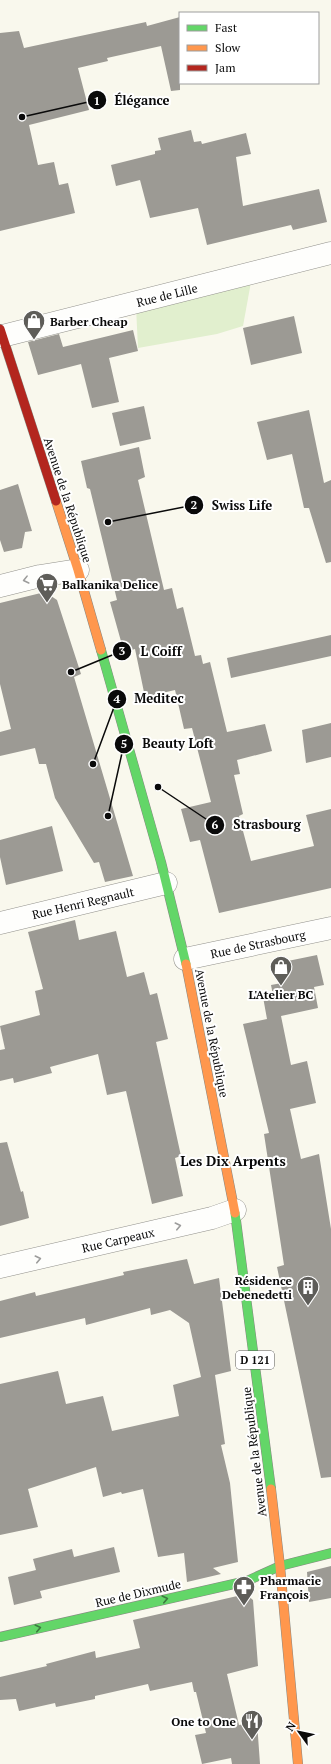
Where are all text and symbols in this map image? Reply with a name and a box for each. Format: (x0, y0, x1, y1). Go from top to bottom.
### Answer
legend (179, 12, 319, 84)
text: Fast (215, 20, 238, 35)
text: Slow (215, 40, 241, 55)
text: Jam (215, 60, 236, 75)
callout: Élégance (87, 88, 178, 113)
text: Élégance (114, 91, 170, 109)
text: 1 (94, 93, 100, 108)
street label: Rue de Lille (135, 280, 199, 310)
shop icon: Barber Cheap (21, 308, 47, 341)
place label: Barber Cheap (50, 314, 128, 329)
street label: Avenue de la République (41, 435, 95, 565)
callout: Swiss Life (184, 493, 280, 518)
text: Swiss Life (212, 496, 272, 514)
text: 2 (191, 497, 198, 512)
supermarket icon: Balkanika Delice (34, 571, 60, 604)
one-way arrow (22, 575, 29, 583)
place label: Balkanika Delice (62, 577, 159, 592)
callout: L Coiff (112, 639, 189, 664)
text: L Coiff (140, 642, 183, 660)
text: 3 (119, 643, 126, 658)
callout: Meditec (107, 686, 192, 711)
text: Meditec (134, 689, 184, 707)
text: 4 (114, 691, 121, 706)
callout: Beauty Loft (114, 731, 222, 756)
text: Beauty Loft (142, 734, 215, 752)
text: 5 (121, 736, 127, 751)
callout: Strasbourg (205, 812, 309, 837)
text: Strasbourg (233, 815, 301, 833)
text: 6 (212, 817, 219, 832)
street label: Rue Henri Regnault (30, 884, 136, 922)
street label: Rue de Strasbourg (209, 926, 308, 961)
shop icon: L'Atelier BC (268, 954, 294, 987)
street label: Avenue de la République (192, 967, 232, 1099)
place label: L'Atelier BC (249, 987, 314, 1002)
district label: Les Dix Arpents (180, 1151, 286, 1170)
one-way arrow (175, 1222, 181, 1230)
street label: Rue Carpeaux (80, 1224, 156, 1256)
one-way arrow (35, 1255, 41, 1263)
place label: Résidence Debenedetti (222, 1273, 293, 1302)
building icon: Résidence Debenedetti (295, 1274, 321, 1307)
road number: D 121 (236, 1351, 274, 1369)
street label: Avenue de la République (239, 1386, 269, 1518)
place label: Pharmacie François (260, 1573, 322, 1602)
pharmacy icon: Pharmacie François (231, 1574, 257, 1607)
street label: Rue de Dixmude (94, 1576, 182, 1610)
one-way arrow (162, 1596, 168, 1604)
one-way arrow (35, 1625, 41, 1633)
restaurant icon: One to One (239, 1708, 265, 1741)
north arrow (279, 1712, 319, 1752)
place label: One to One (171, 1714, 237, 1729)
text: N (282, 1719, 299, 1734)

